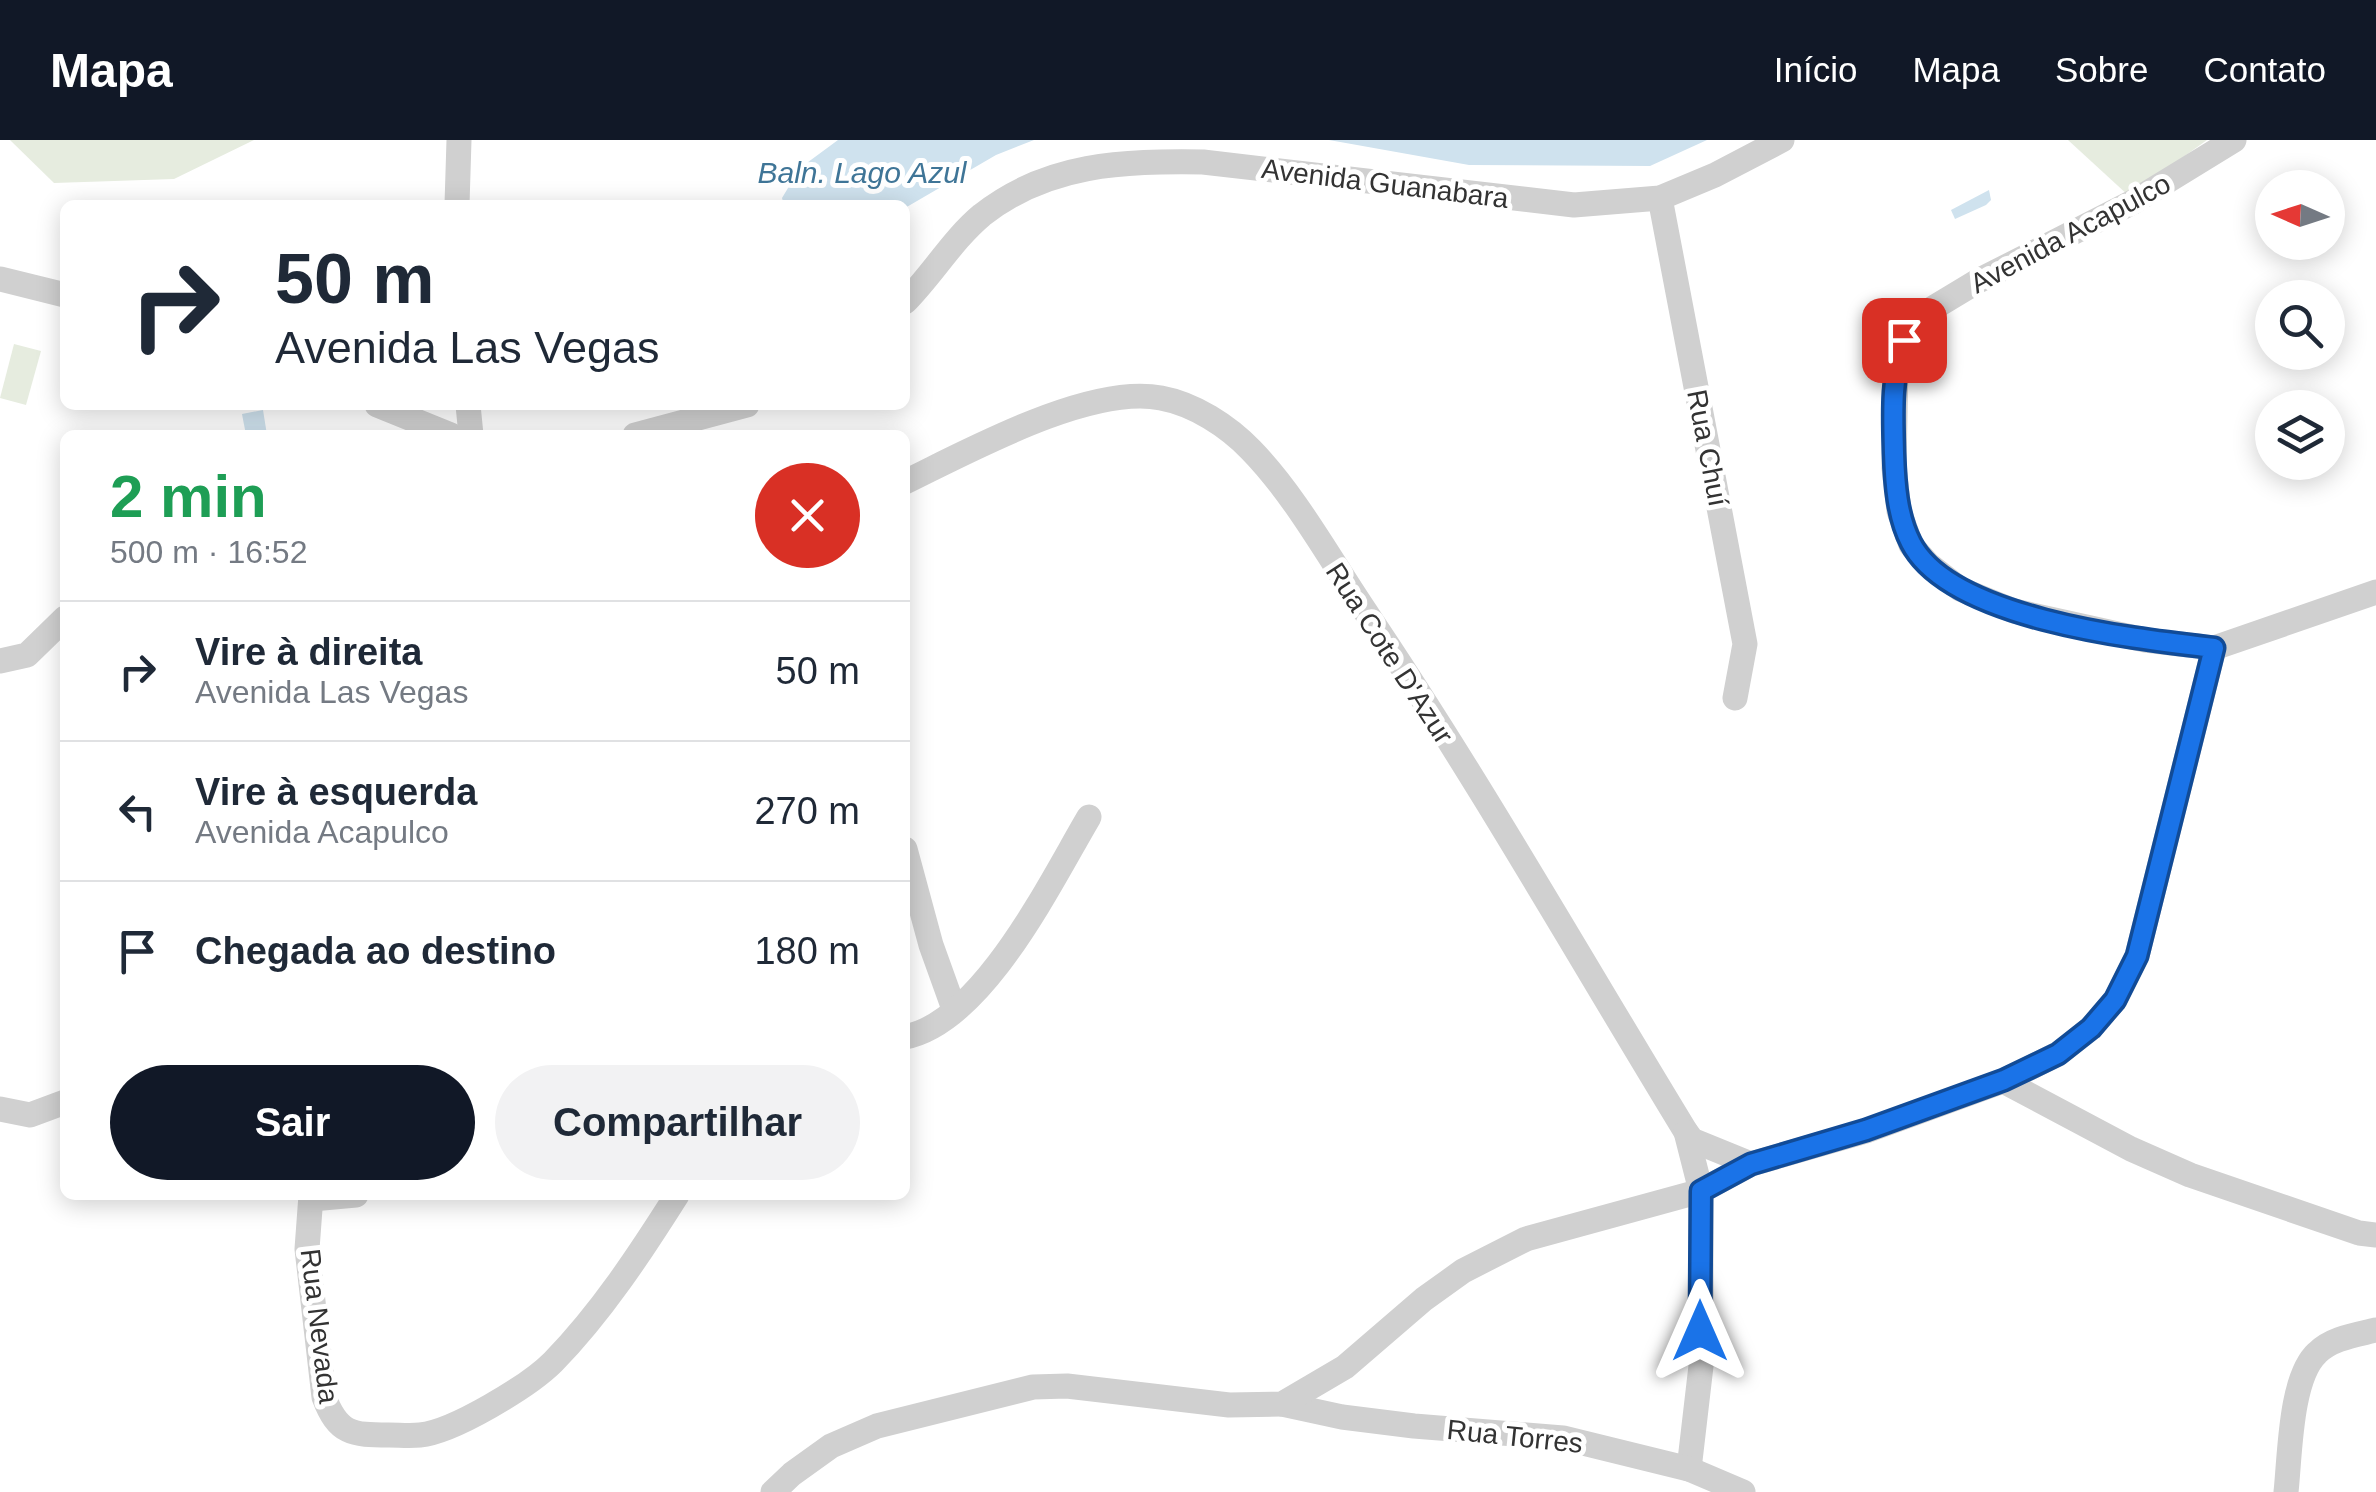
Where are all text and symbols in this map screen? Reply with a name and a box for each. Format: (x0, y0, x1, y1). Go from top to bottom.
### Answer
text: Mapa (50, 44, 173, 97)
text: Início (1774, 50, 1857, 89)
text: Mapa (1912, 50, 2000, 89)
text: Sobre (2055, 50, 2148, 89)
text: Contato (2203, 50, 2326, 89)
street label: Avenida Guanabara (1260, 153, 1511, 214)
water label: Baln. Lago Azul (757, 156, 968, 189)
street label: Avenida Acapulco (1965, 168, 2176, 299)
north arrow (2255, 170, 2345, 260)
map controls (2255, 170, 2345, 480)
icon: right (110, 240, 240, 370)
text: 50 m (275, 240, 435, 318)
button: search (2255, 280, 2345, 370)
pin (1862, 298, 1947, 383)
icon: arrive (1877, 313, 1932, 368)
text: Avenida Las Vegas (275, 322, 659, 373)
street label: Rua Chuí (1681, 387, 1734, 509)
button: layers (2255, 390, 2345, 480)
text: 2 min (110, 463, 267, 530)
button: close (755, 463, 860, 568)
text: 500 m · 16:52 (110, 534, 307, 570)
street label: Rua Cote D'Azur (1320, 557, 1460, 749)
text: Vire à direita (195, 631, 422, 673)
icon: right (110, 644, 165, 699)
text: 50 m (776, 650, 860, 692)
text: Avenida Las Vegas (195, 674, 468, 710)
text: Vire à esquerda (195, 771, 477, 813)
icon: left (110, 784, 165, 839)
text: 270 m (754, 790, 860, 832)
text: Avenida Acapulco (195, 814, 449, 850)
icon: arrive (110, 924, 165, 979)
text: Chegada ao destino (195, 930, 556, 972)
text: 180 m (754, 930, 860, 972)
button: Sair (110, 1065, 475, 1180)
button: Compartilhar (495, 1065, 860, 1180)
street label: Rua Nevada (295, 1247, 344, 1406)
position arrow (1648, 1279, 1752, 1383)
street label: Rua Torres (1445, 1414, 1584, 1459)

